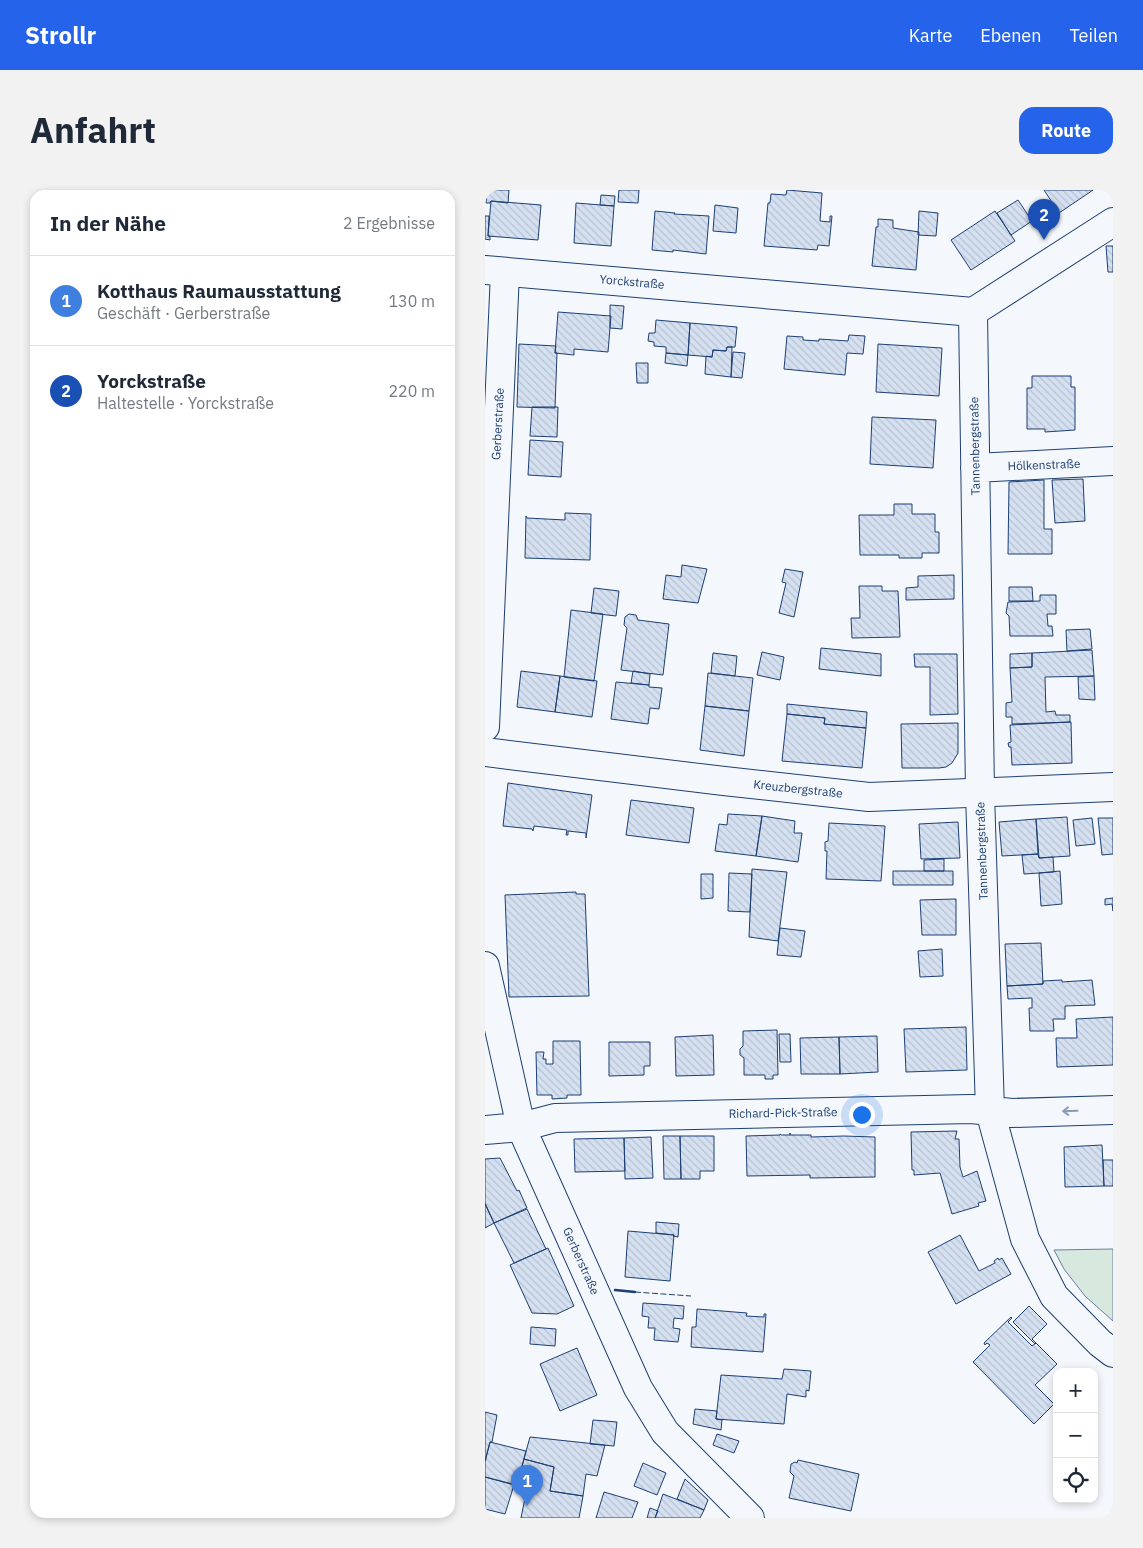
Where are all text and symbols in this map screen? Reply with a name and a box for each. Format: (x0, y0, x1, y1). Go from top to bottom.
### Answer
text: Strollr (25, 19, 96, 51)
text: Karte (909, 24, 952, 47)
text: Ebenen (980, 24, 1041, 47)
text: Teilen (1069, 24, 1118, 47)
text: Anfahrt (30, 107, 156, 153)
button: Route (1019, 107, 1113, 154)
pin: 2 (1028, 199, 1060, 240)
text: In der Nähe (50, 209, 166, 237)
text: 2 Ergebnisse (343, 213, 435, 233)
street label: Yorckstraße (599, 271, 665, 292)
text: Kotthaus Raumausstattung (97, 279, 341, 303)
text: 1 (61, 291, 71, 311)
text: 130 m (388, 291, 435, 311)
text: Geschäft · Gerberstraße (97, 303, 270, 323)
text: Yorckstraße (97, 369, 206, 393)
text: 2 (61, 381, 71, 401)
text: 220 m (388, 381, 435, 401)
street label: Gerberstraße (488, 387, 507, 460)
text: Haltestelle · Yorckstraße (97, 393, 274, 413)
street label: Tannenbergstraße (966, 396, 983, 495)
street label: Hölkenstraße (1007, 456, 1081, 473)
street label: Kreuzbergstraße (753, 776, 844, 801)
street label: Tannenbergstraße (972, 801, 991, 900)
your location (849, 1102, 875, 1128)
street label: Richard-Pick-Straße (728, 1104, 838, 1121)
one-way arrow (1063, 1106, 1079, 1116)
street label: Gerberstraße (560, 1225, 603, 1297)
map controls (1053, 1368, 1098, 1503)
button: + (1053, 1368, 1098, 1413)
button: − (1053, 1413, 1098, 1458)
button: locate (1053, 1458, 1098, 1503)
pin: 1 (511, 1465, 543, 1506)

